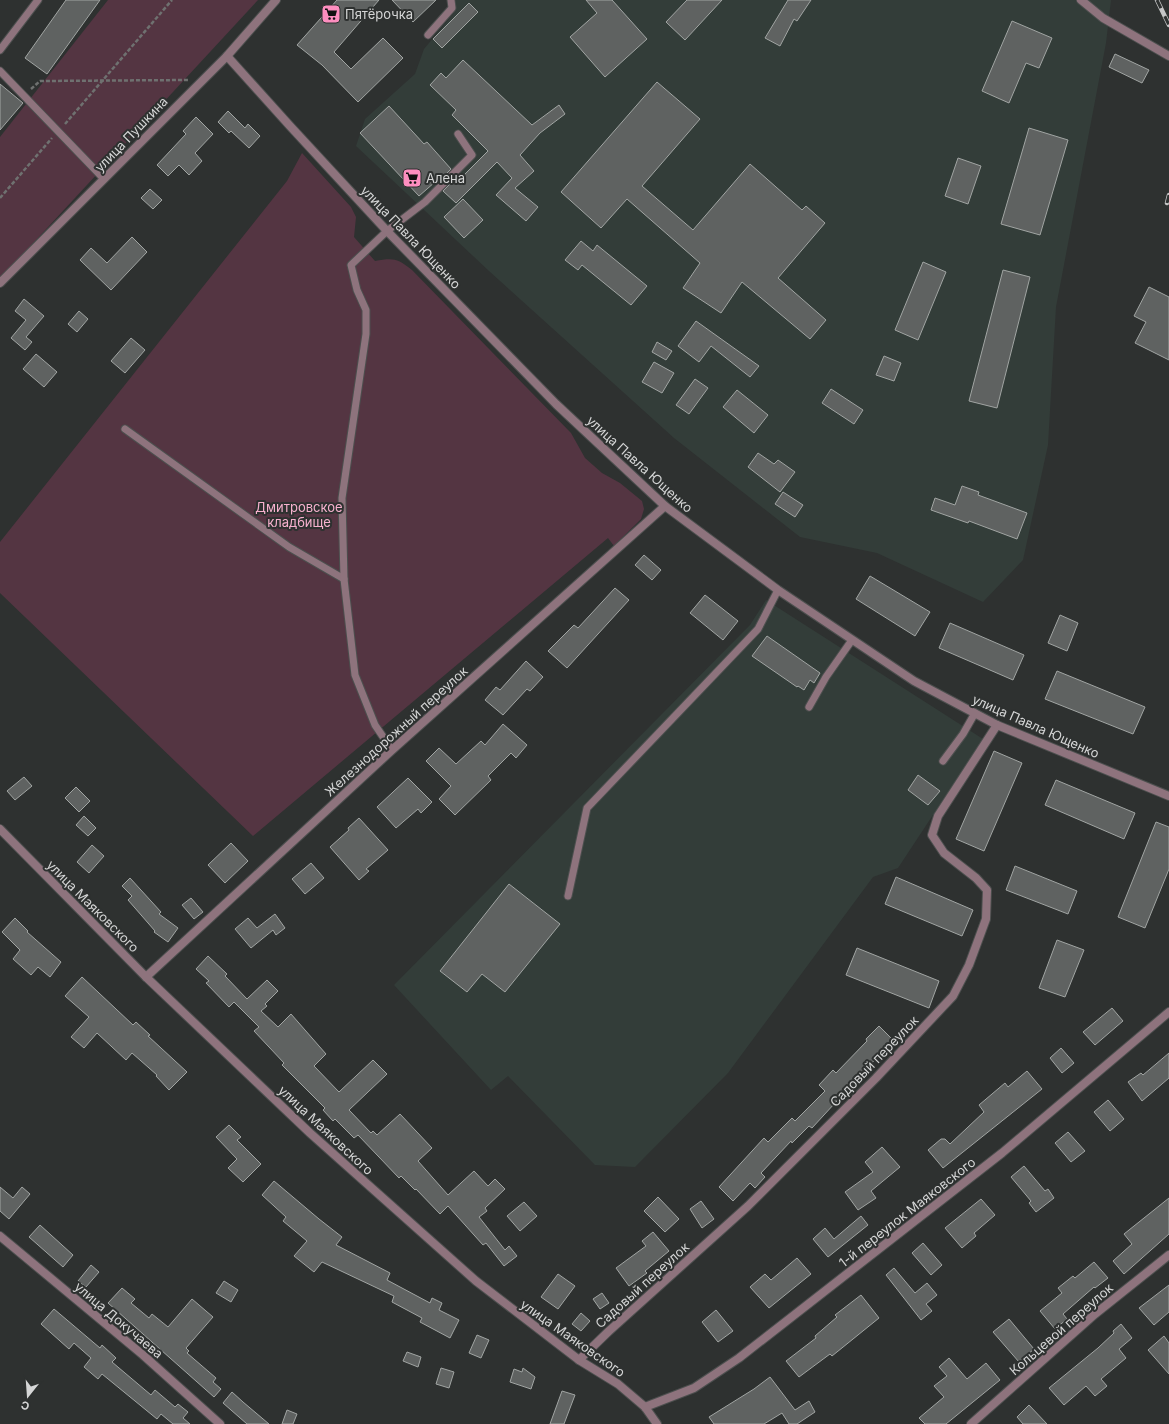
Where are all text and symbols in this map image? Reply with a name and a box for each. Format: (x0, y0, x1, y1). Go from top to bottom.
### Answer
supermarket icon: Пятёрочка (320, 3, 342, 25)
place label: Пятёрочка (345, 6, 413, 22)
street label: улица Пушкина (91, 93, 171, 175)
supermarket icon: Алена (401, 167, 423, 189)
place label: Алена (426, 170, 465, 186)
street label: улица Павла Ющенко (358, 182, 465, 292)
street label: улица Павла Ющенко (584, 412, 696, 516)
park label: Дмитровское кладбище (255, 499, 343, 530)
street label: Железнодорожный переулок (321, 663, 471, 799)
street label: улица Павла Ющенко (970, 691, 1102, 761)
street label: улица Маяковского (44, 857, 143, 956)
street label: Садовый переулок (826, 1012, 922, 1110)
street label: улица Маяковского (275, 1082, 377, 1178)
street label: 1-й переулок Маяковского (835, 1153, 979, 1270)
street label: Садовый переулок (592, 1239, 692, 1331)
street label: улица Докучаева (72, 1278, 166, 1362)
street label: Кольцевой переулок (1006, 1280, 1116, 1378)
street label: улица Маяковского (518, 1296, 629, 1380)
north arrow (8, 1376, 48, 1416)
text: С (19, 1398, 31, 1413)

